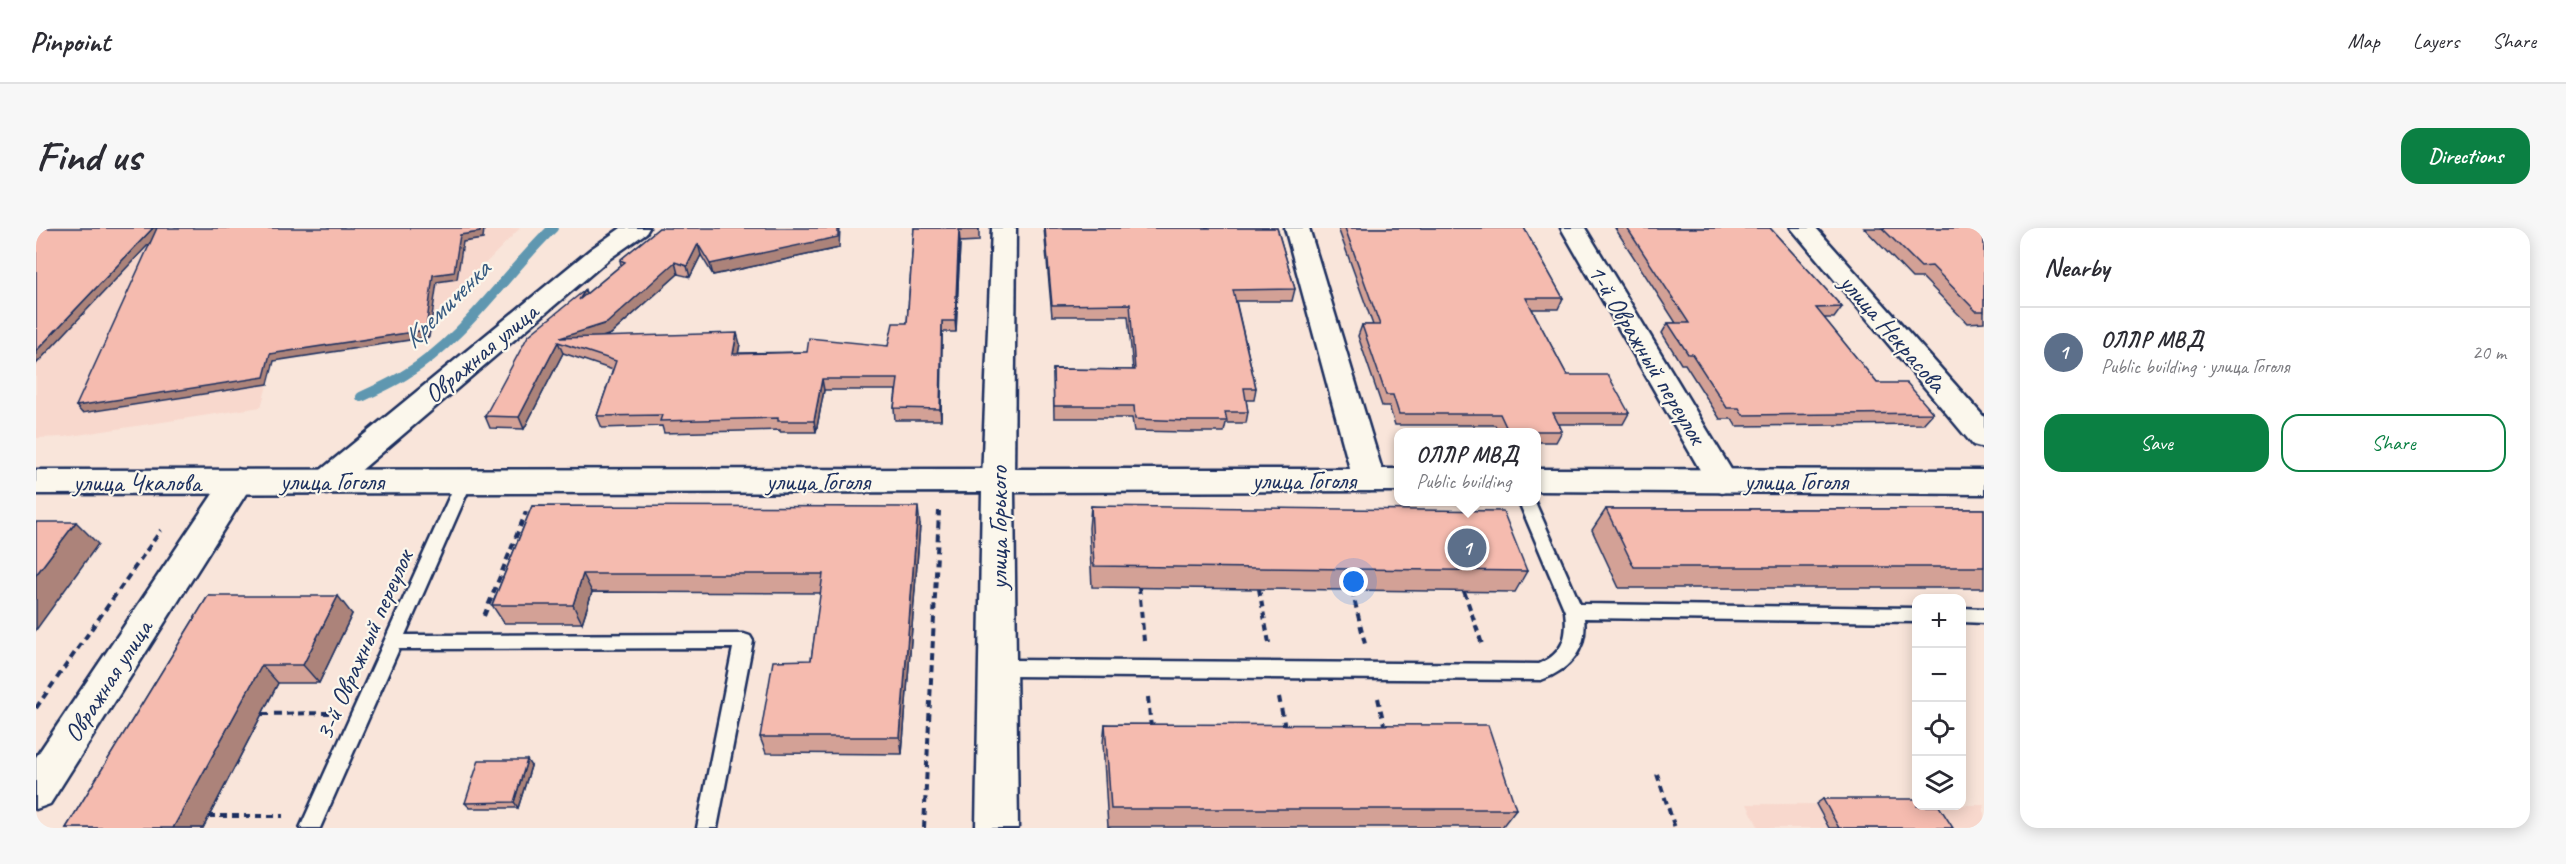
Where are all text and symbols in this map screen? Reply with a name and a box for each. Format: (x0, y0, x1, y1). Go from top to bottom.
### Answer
text: Pinpoint (30, 24, 110, 59)
text: Map (2347, 28, 2380, 54)
text: Layers (2413, 28, 2459, 54)
text: Share (2492, 28, 2536, 54)
button: Directions (2401, 128, 2530, 184)
text: Find us (36, 130, 141, 183)
water label: Кремиченка (395, 251, 499, 355)
text: Nearby (2044, 251, 2109, 284)
street label: 1-й Овражный переулок (1580, 258, 1715, 452)
street label: улица Некрасова (1831, 265, 1955, 400)
street label: Овражная улица (417, 294, 547, 410)
text: ОЛЛР МВД (2101, 326, 2204, 354)
text: 1 (2059, 340, 2068, 365)
text: 20 m (2472, 340, 2506, 365)
text: Public building · улица Гоголя (2101, 354, 2289, 379)
button: Save (2044, 414, 2269, 472)
button: Share (2281, 414, 2506, 472)
popup (1394, 428, 1541, 506)
text: ОЛЛР МВД (1416, 441, 1519, 469)
street label: улица Гоголя (1250, 464, 1358, 497)
street label: улица Гоголя (278, 465, 386, 498)
street label: улица Гоголя (764, 465, 872, 498)
street label: улица Горького (982, 465, 1015, 592)
street label: улица Гоголя (1742, 465, 1850, 498)
street label: улица Чкалова (71, 466, 203, 499)
text: Public building (1416, 469, 1511, 494)
pin: 1 (1448, 526, 1486, 570)
street label: 3-й Овражный переулок (307, 543, 422, 745)
your location (1339, 567, 1368, 596)
map controls (1912, 594, 1966, 810)
button: + (1912, 594, 1966, 648)
street label: Овражная улица (56, 612, 161, 748)
button: − (1912, 648, 1966, 702)
button: locate (1912, 702, 1966, 756)
button: layers (1912, 756, 1966, 810)

